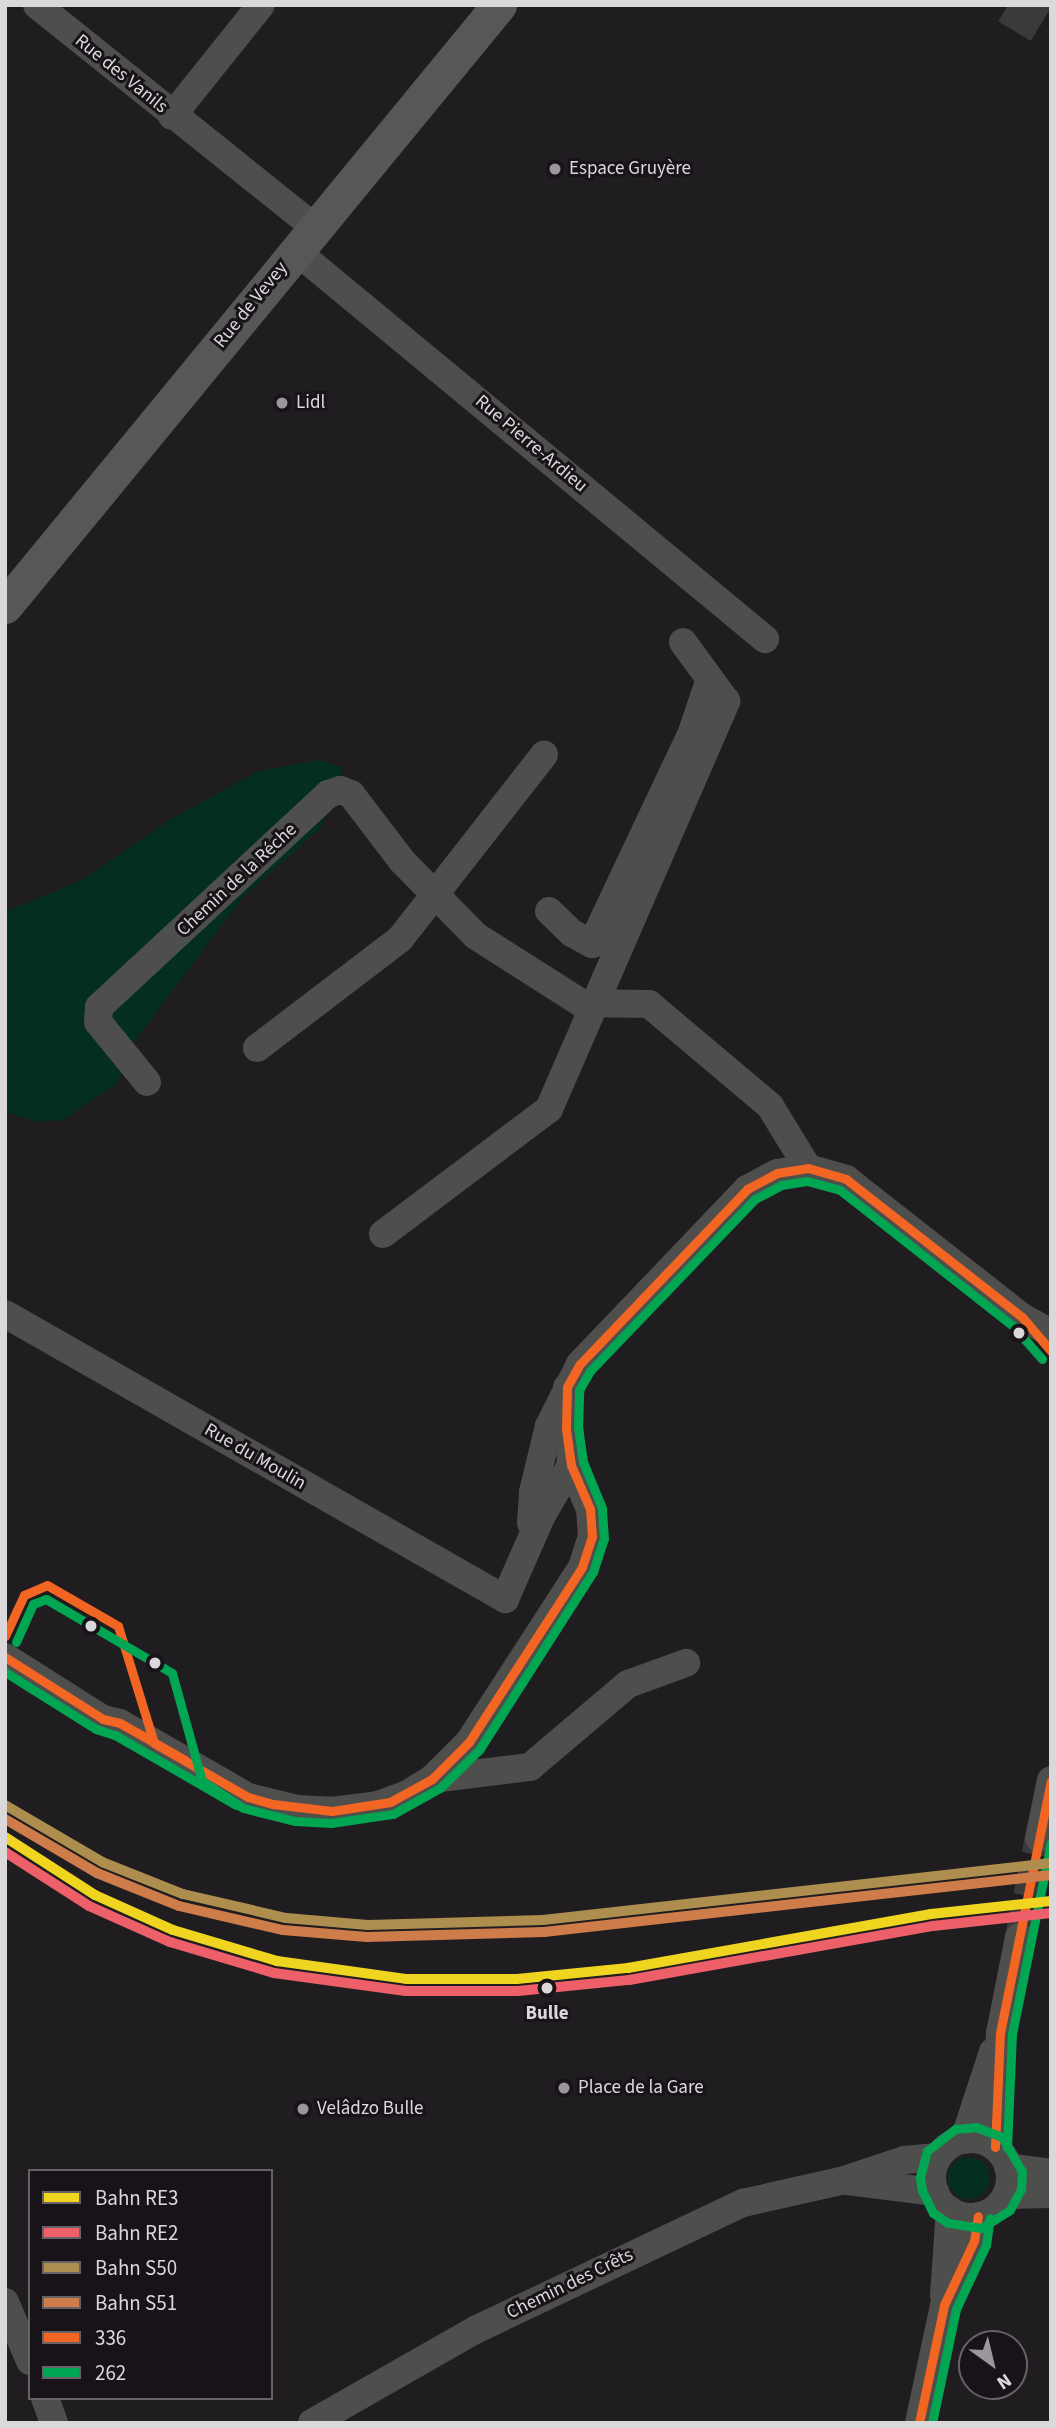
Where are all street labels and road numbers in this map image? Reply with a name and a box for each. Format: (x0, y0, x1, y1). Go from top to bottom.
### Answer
street label: Rue des Vanils (70, 30, 172, 118)
street label: Rue de Vevey (209, 257, 293, 353)
street label: Rue Pierre-Ardieu (470, 390, 592, 498)
street label: Chemin de la Réche (172, 819, 302, 941)
street label: Rue du Moulin (200, 1419, 310, 1495)
street label: Chemin des Crêts (503, 2244, 637, 2324)

